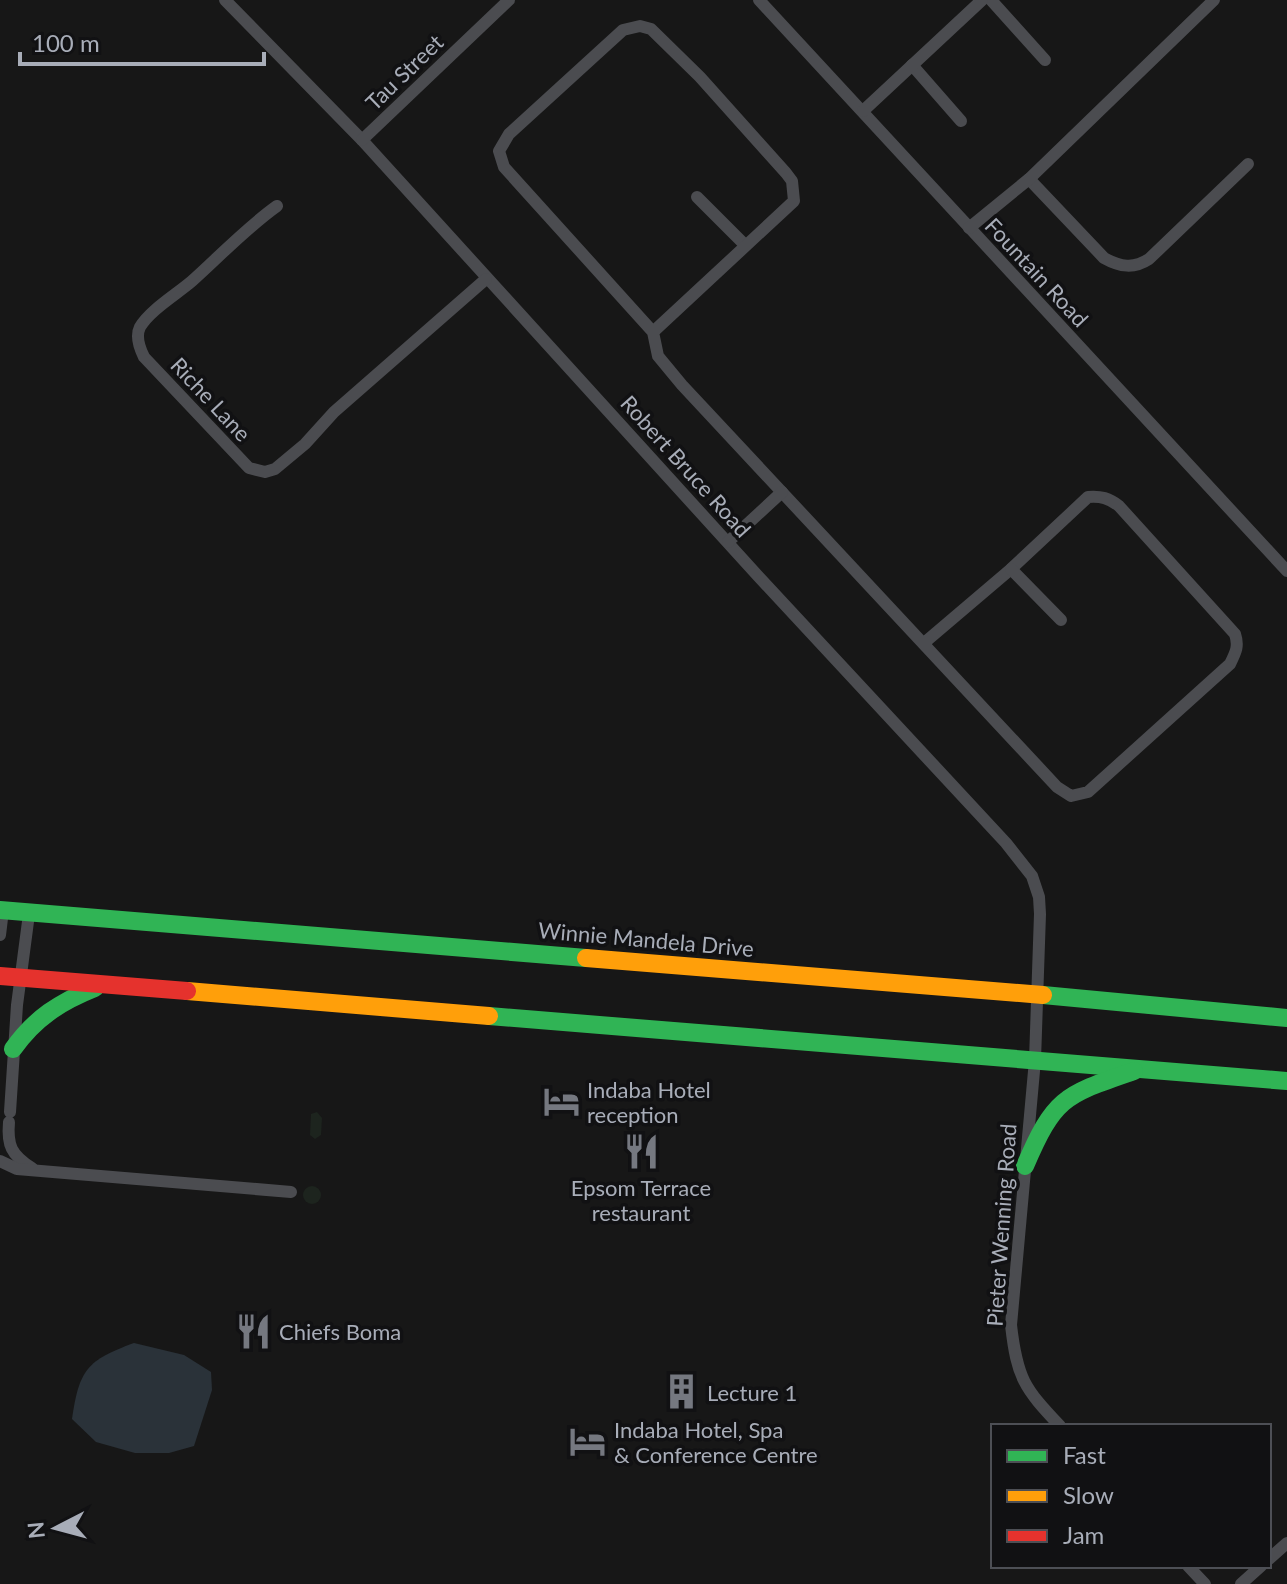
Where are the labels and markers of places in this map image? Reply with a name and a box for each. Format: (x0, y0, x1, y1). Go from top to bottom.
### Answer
place label: Indaba Hotel reception (587, 1076, 711, 1128)
hotel icon: Indaba Hotel reception (542, 1083, 580, 1121)
restaurant icon: Epsom Terrace restaurant (622, 1132, 660, 1170)
place label: Epsom Terrace restaurant (571, 1174, 711, 1226)
restaurant icon: Chiefs Boma (234, 1312, 272, 1350)
place label: Chiefs Boma (279, 1318, 401, 1345)
building icon: Lecture 1 (662, 1373, 700, 1411)
place label: Lecture 1 (707, 1379, 797, 1406)
place label: Indaba Hotel, Spa & Conference Centre (614, 1416, 818, 1468)
hotel icon: Indaba Hotel, Spa & Conference Centre (569, 1423, 607, 1461)

